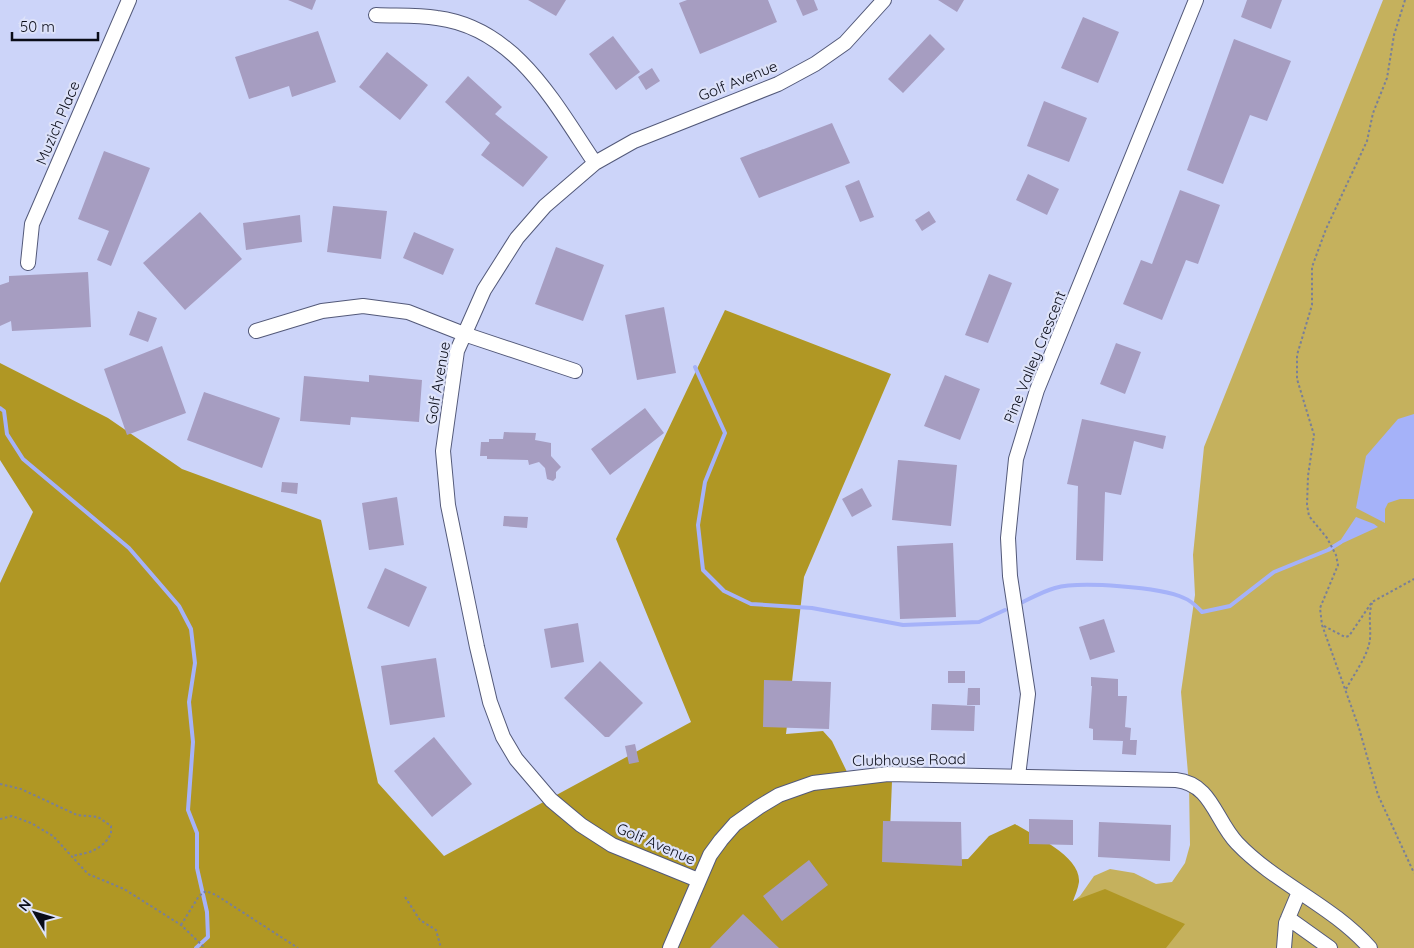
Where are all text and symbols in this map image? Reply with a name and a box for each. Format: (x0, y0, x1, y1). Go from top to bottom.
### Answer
scale bar (12, 10, 99, 42)
text: 50 m (20, 17, 55, 36)
street label: Golf Avenue (695, 56, 780, 105)
street label: Muzich Place (31, 78, 84, 168)
street label: Pine Valley Crescent (999, 288, 1070, 426)
street label: Golf Avenue (421, 340, 454, 426)
street label: Clubhouse Road (852, 749, 966, 770)
street label: Golf Avenue (614, 818, 698, 869)
north arrow (10, 888, 60, 938)
text: N (14, 895, 35, 915)

